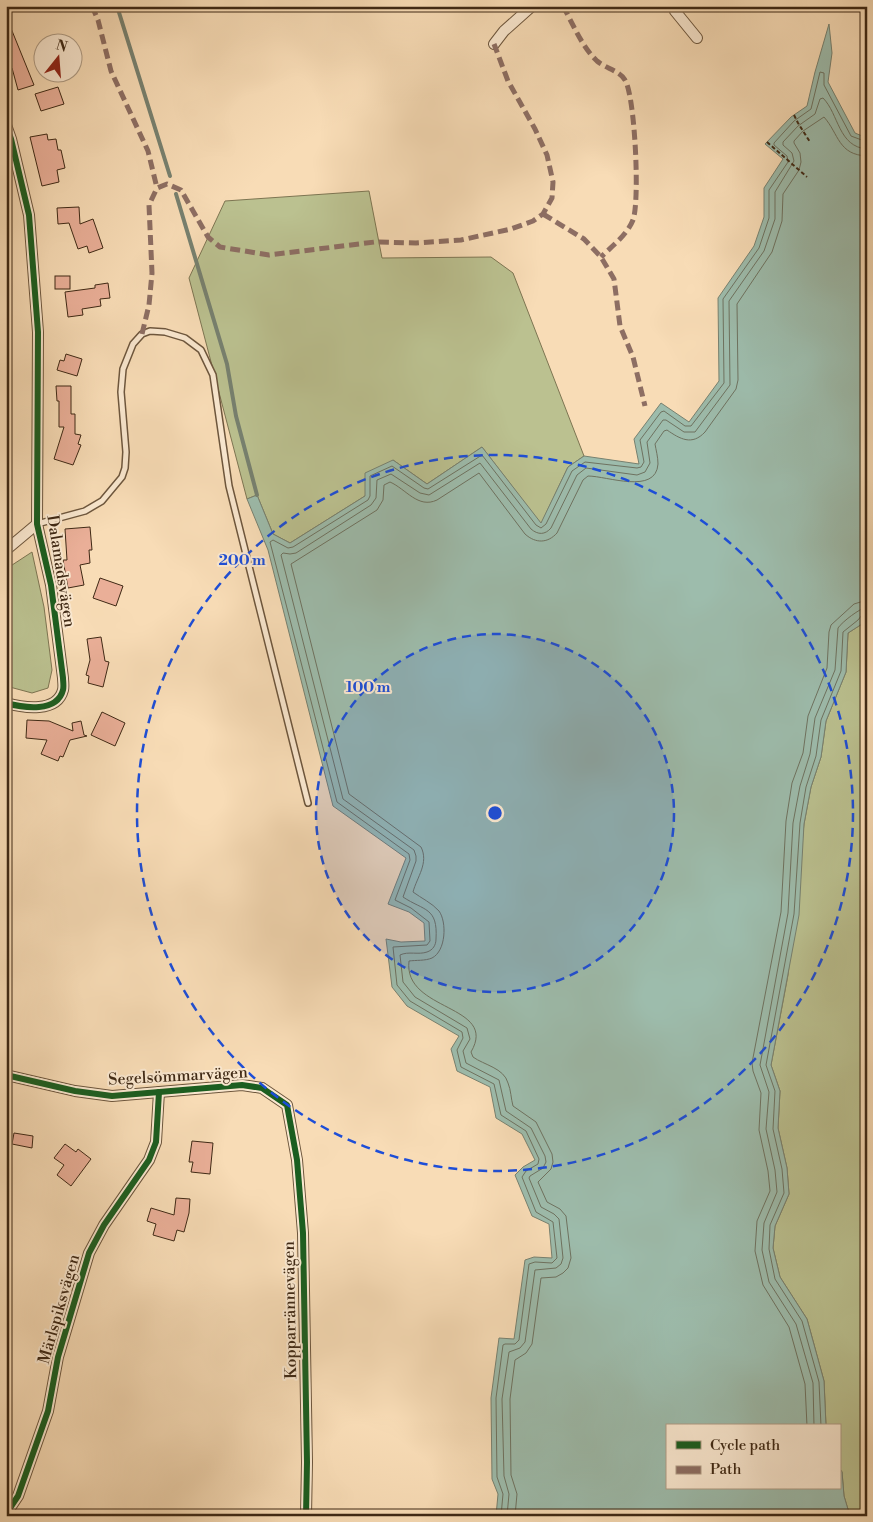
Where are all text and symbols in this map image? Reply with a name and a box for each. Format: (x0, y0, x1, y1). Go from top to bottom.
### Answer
north arrow (32, 32, 82, 82)
text: N (54, 36, 69, 57)
street label: Dalamadsvägen (42, 513, 80, 629)
text: 200 m (218, 551, 266, 570)
text: 100 m (346, 678, 391, 697)
centre of rings (486, 804, 504, 822)
street label: Segelsömmarvägen (108, 1062, 249, 1090)
street label: Kopparrännevägen (279, 1240, 301, 1379)
street label: Märlspiksvägen (34, 1251, 84, 1366)
legend (666, 1424, 840, 1490)
text: Cycle path (710, 1436, 780, 1455)
text: Path (710, 1460, 742, 1479)

